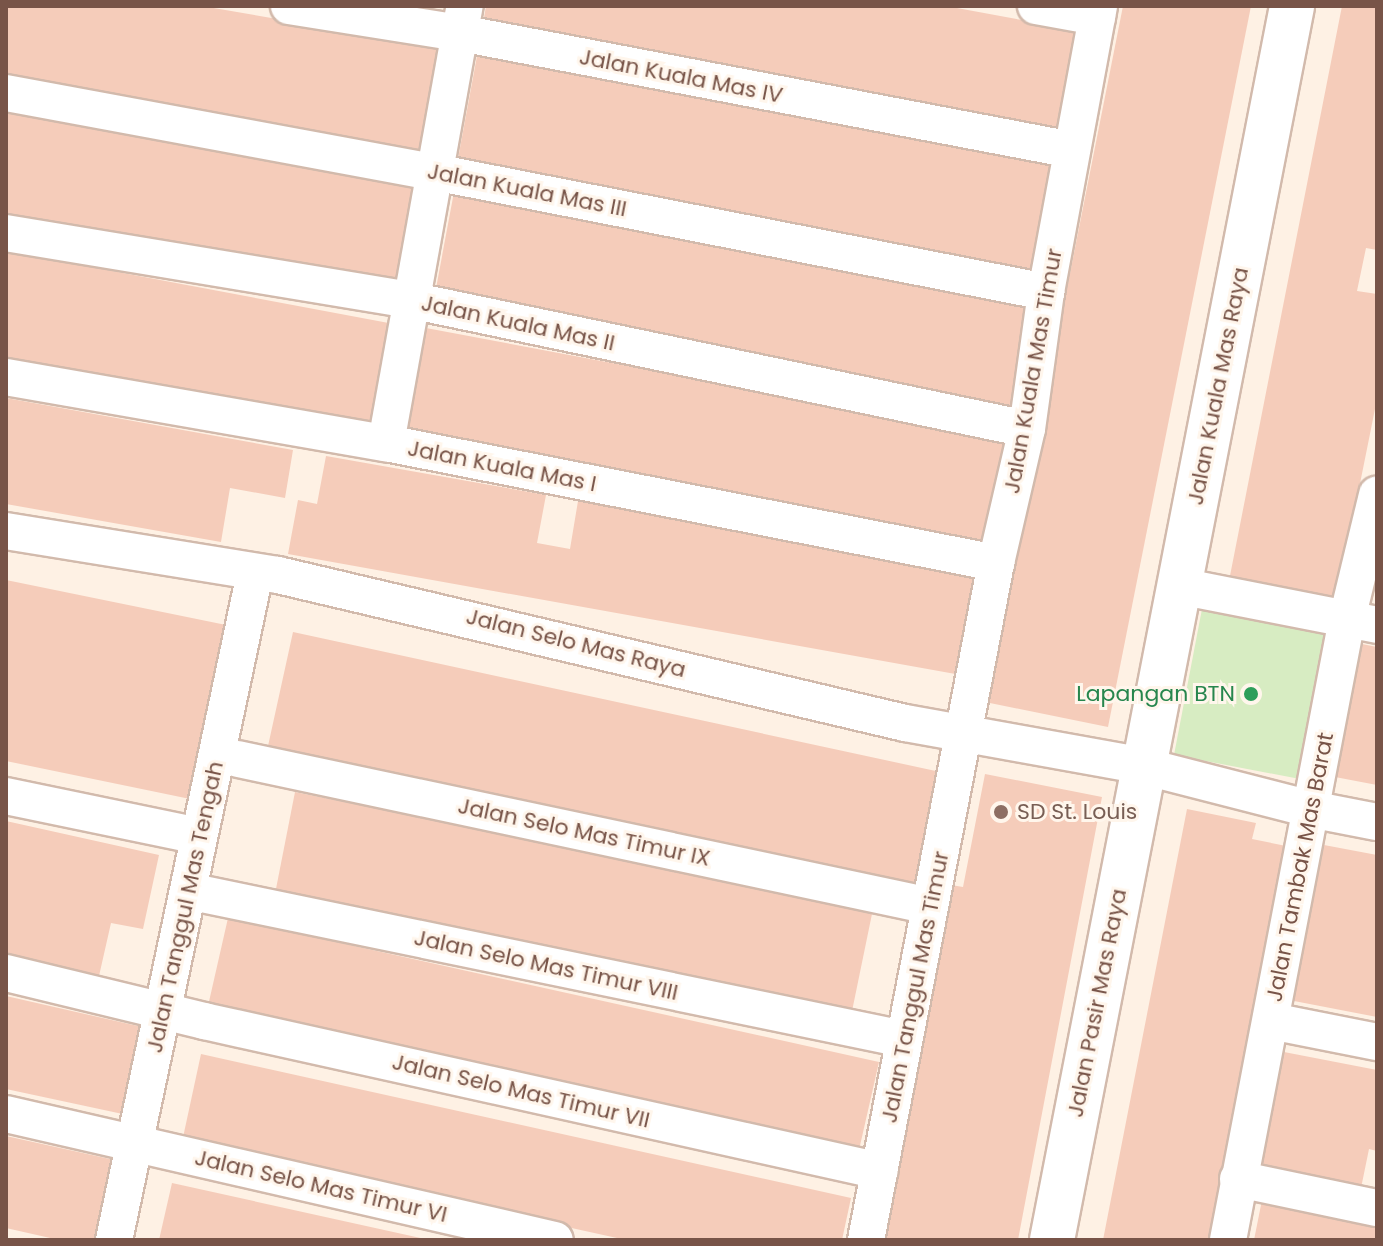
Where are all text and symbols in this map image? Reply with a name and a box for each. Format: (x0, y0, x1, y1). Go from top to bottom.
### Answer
street label: Jalan Kuala Mas IV (577, 43, 785, 109)
street label: Jalan Kuala Mas III (425, 158, 629, 222)
street label: Jalan Kuala Mas Timur (998, 246, 1068, 496)
street label: Jalan Kuala Mas Raya (1182, 265, 1254, 507)
street label: Jalan Kuala Mas II (419, 290, 617, 356)
street label: Jalan Kuala Mas I (405, 435, 599, 497)
street label: Jalan Selo Mas Raya (463, 603, 689, 683)
place label: Lapangan BTN (1076, 681, 1235, 707)
marker: Lapangan BTN (1242, 685, 1260, 703)
street label: Jalan Tambak Mas Barat (1261, 730, 1339, 1004)
street label: Jalan Tanggul Mas Tengah (141, 759, 229, 1055)
street label: Jalan Selo Mas Timur IX (456, 792, 712, 872)
place label: SD St. Louis (1017, 799, 1137, 825)
marker: SD St. Louis (992, 803, 1010, 821)
street label: Jalan Tanggul Mas Timur (876, 849, 954, 1125)
street label: Jalan Pasir Mas Raya (1062, 887, 1132, 1119)
street label: Jalan Selo Mas Timur VIII (412, 924, 680, 1006)
street label: Jalan Selo Mas Timur VII (390, 1048, 652, 1134)
street label: Jalan Selo Mas Timur VI (192, 1144, 450, 1228)

